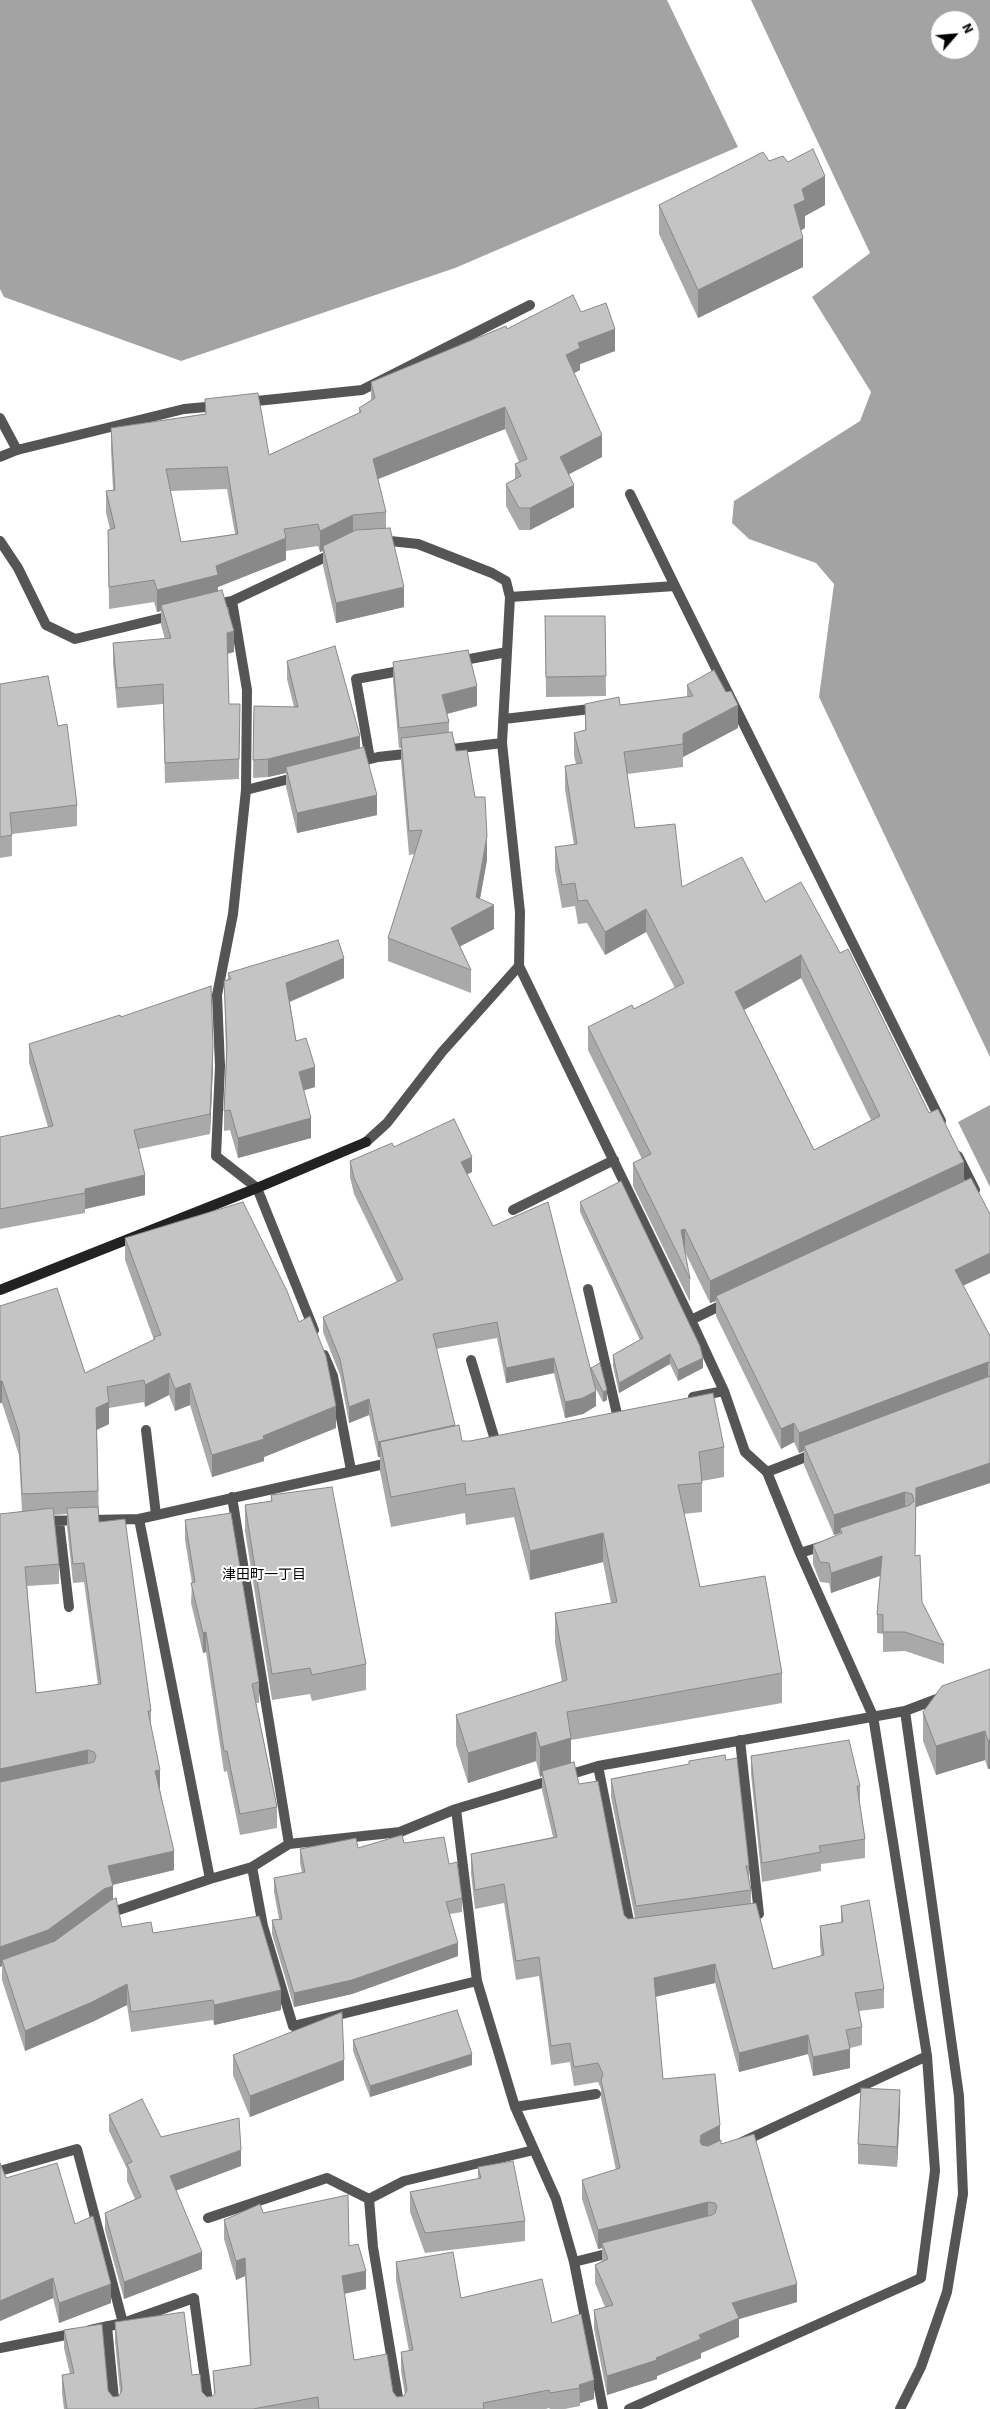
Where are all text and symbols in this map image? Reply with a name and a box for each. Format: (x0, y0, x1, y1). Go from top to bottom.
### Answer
north arrow (930, 10, 980, 60)
text: N (956, 20, 978, 37)
district label: 津田町一丁目 (222, 1568, 306, 1584)

